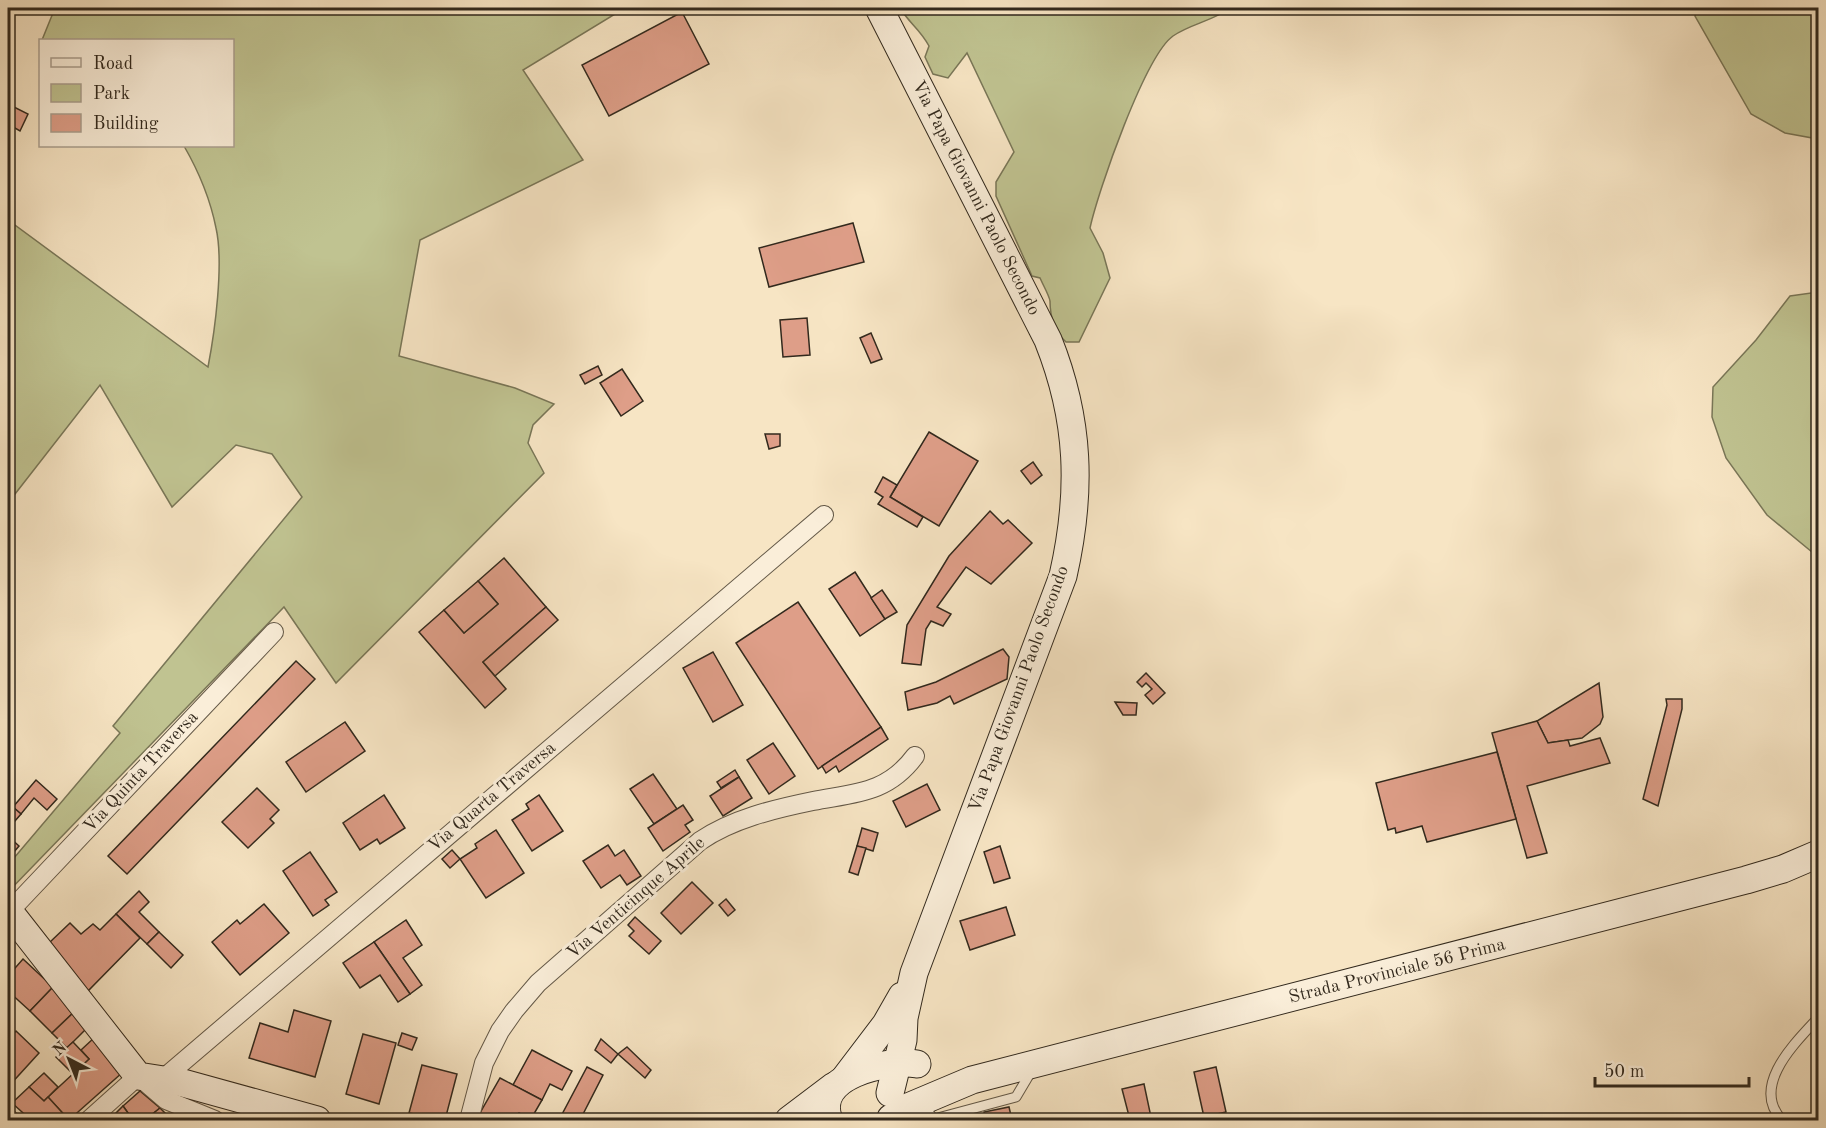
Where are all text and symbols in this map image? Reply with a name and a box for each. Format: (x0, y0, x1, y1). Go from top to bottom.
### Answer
legend (39, 39, 234, 147)
text: Road (93, 55, 133, 73)
street label: Via Papa Giovanni Paolo Secondo (909, 78, 1043, 318)
text: Park (93, 85, 130, 103)
text: Building (93, 115, 159, 133)
street label: Via Papa Giovanni Paolo Secondo (966, 563, 1072, 815)
street label: Via Quinta Traversa (80, 708, 202, 836)
street label: Via Quarta Traversa (425, 739, 559, 855)
street label: Via Venticinque Aprile (564, 833, 708, 963)
street label: Strada Provinciale 56 Prima (1287, 935, 1507, 1007)
north arrow (39, 1029, 99, 1089)
text: N (50, 1039, 71, 1059)
scale bar (1595, 1050, 1750, 1088)
text: 50 m (1604, 1063, 1644, 1081)

